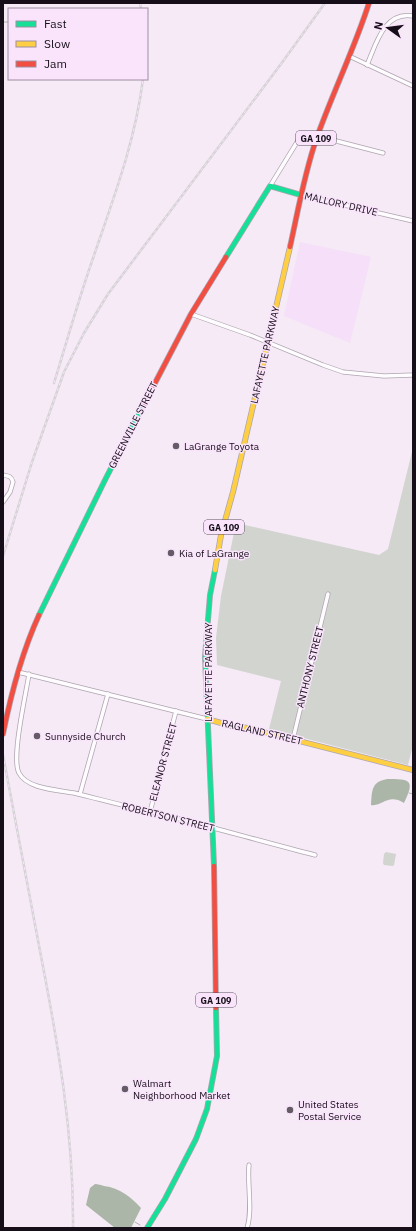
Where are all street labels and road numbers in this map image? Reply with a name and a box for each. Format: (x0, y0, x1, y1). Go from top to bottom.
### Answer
road number: GA 109 (296, 131, 336, 145)
street label: MALLORY DRIVE (303, 189, 379, 219)
street label: LAFAYETTE PARKWAY (247, 305, 283, 405)
street label: GREENVILLE STREET (106, 379, 161, 471)
road number: GA 109 (204, 520, 244, 534)
street label: LAFAYETTE PARKWAY (202, 622, 215, 722)
street label: ANTHONY STREET (294, 624, 327, 709)
street label: RAGLAND STREET (220, 716, 304, 748)
street label: ELEANOR STREET (146, 721, 180, 803)
street label: ROBERTSON STREET (120, 799, 216, 835)
road number: GA 109 (196, 993, 236, 1007)

